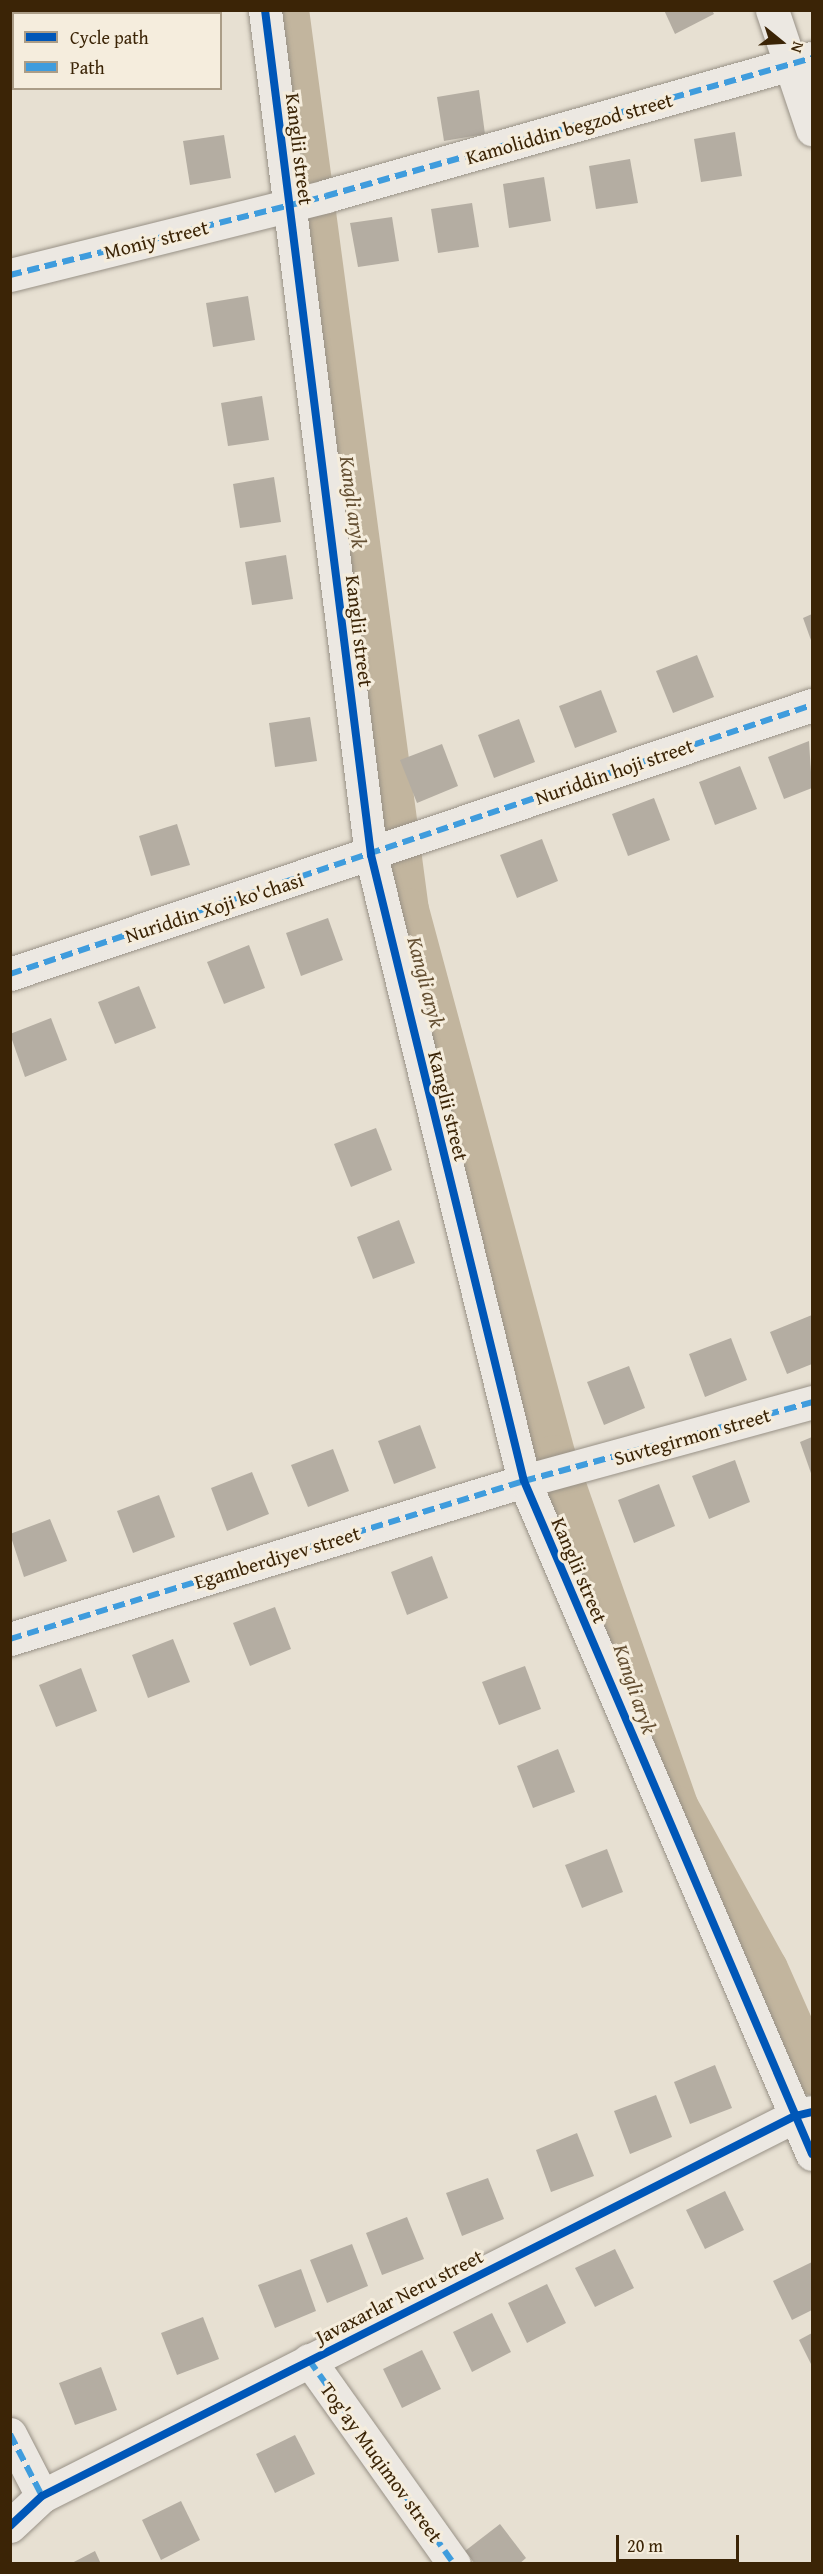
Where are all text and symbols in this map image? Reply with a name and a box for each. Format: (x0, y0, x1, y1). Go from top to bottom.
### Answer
legend (12, 12, 222, 90)
north arrow (751, 12, 811, 72)
text: Cycle path (70, 24, 149, 51)
text: N (785, 39, 811, 56)
text: Path (70, 54, 105, 81)
street label: Kamoliddin begzod street (463, 87, 675, 169)
street label: Kanglii street (281, 92, 319, 206)
street label: Moniy street (101, 214, 211, 264)
water label: Kangli aryk (334, 454, 372, 550)
street label: Kanglii street (341, 574, 379, 688)
street label: Nuriddin hoji street (532, 733, 696, 809)
street label: Nuriddin Xoji ko'chasi (122, 867, 306, 947)
water label: Kangli aryk (402, 934, 450, 1030)
street label: Kanglii street (424, 1049, 474, 1163)
street label: Suvtegirmon street (611, 1402, 773, 1470)
street label: Kanglii street (547, 1514, 613, 1626)
street label: Egamberdiyev street (191, 1520, 363, 1594)
water label: Kangli aryk (608, 1641, 662, 1737)
street label: Javaxarlar Neru street (311, 2243, 487, 2349)
street label: Tog'ay Muqimov street (316, 2377, 448, 2547)
scale bar (619, 2523, 742, 2561)
text: 20 m (627, 2532, 663, 2559)

